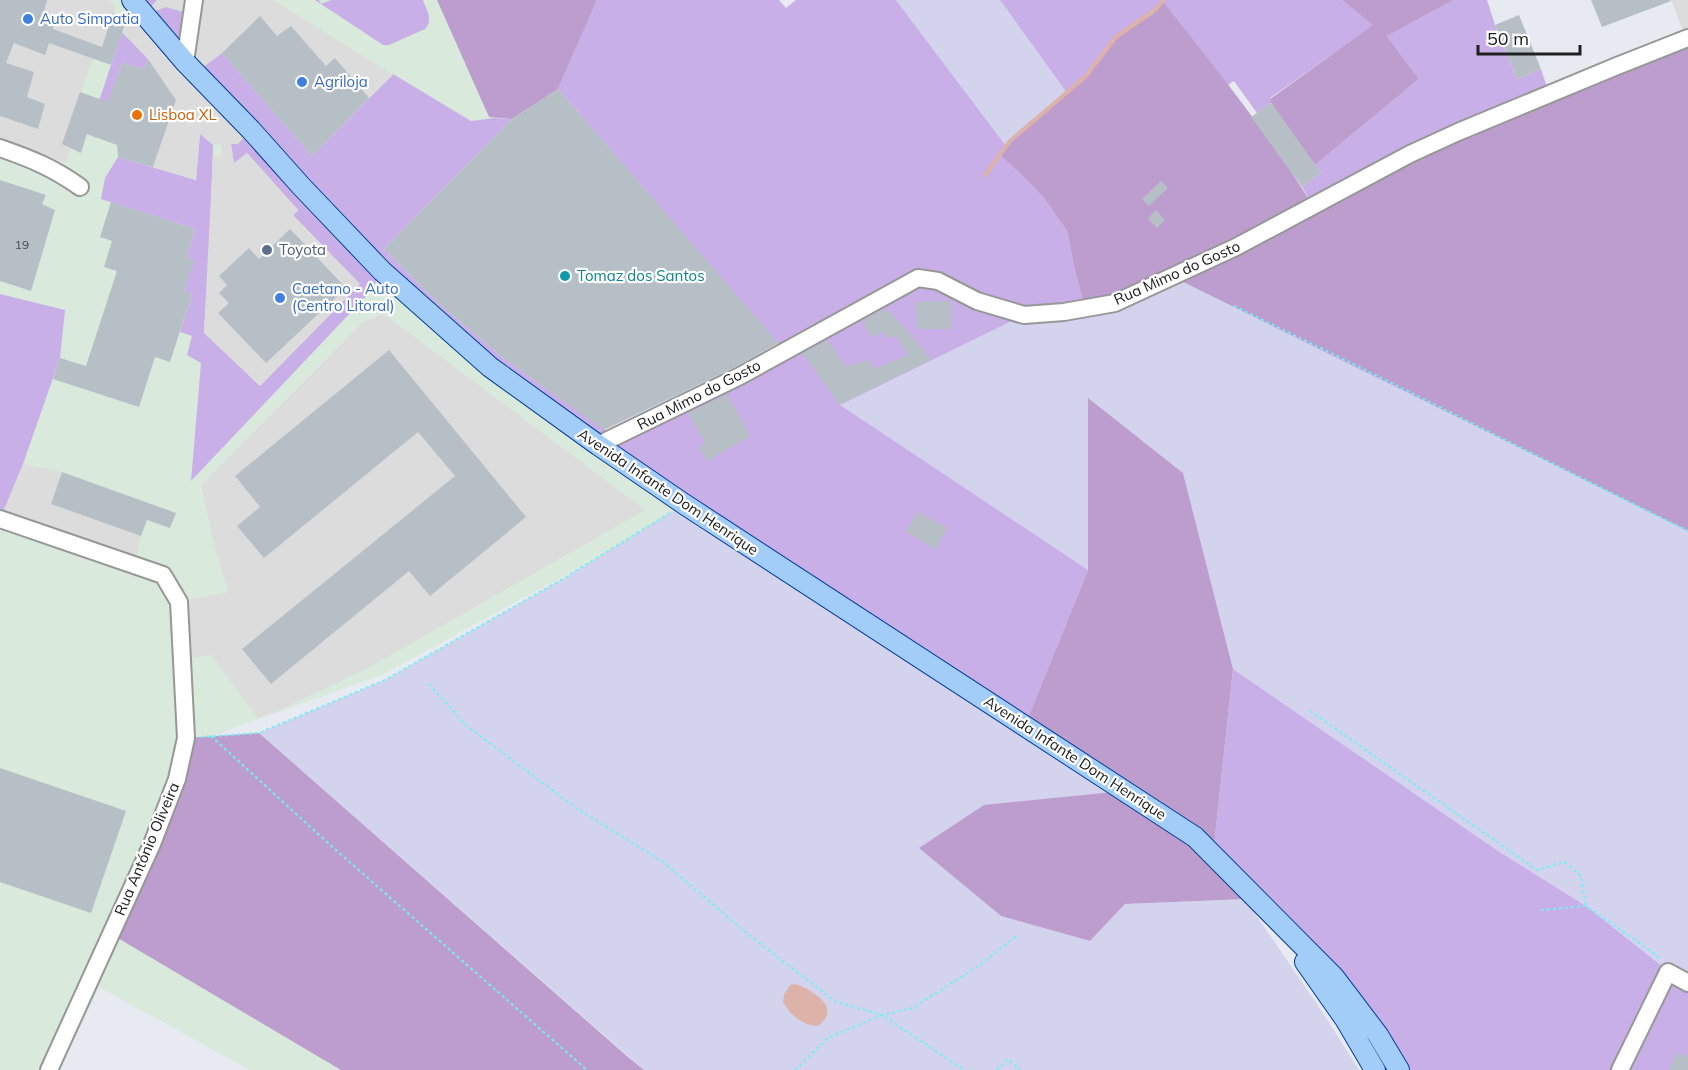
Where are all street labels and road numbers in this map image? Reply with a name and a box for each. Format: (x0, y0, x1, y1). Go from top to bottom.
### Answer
street label: Rua Mimo do Gosto (1111, 236, 1243, 309)
street label: Rua Mimo do Gosto (634, 355, 764, 434)
street label: Avenida Infante Dom Henrique (574, 424, 762, 559)
street label: Avenida Infante Dom Henrique (980, 691, 1170, 824)
street label: Rua António Oliveira (110, 779, 183, 918)

